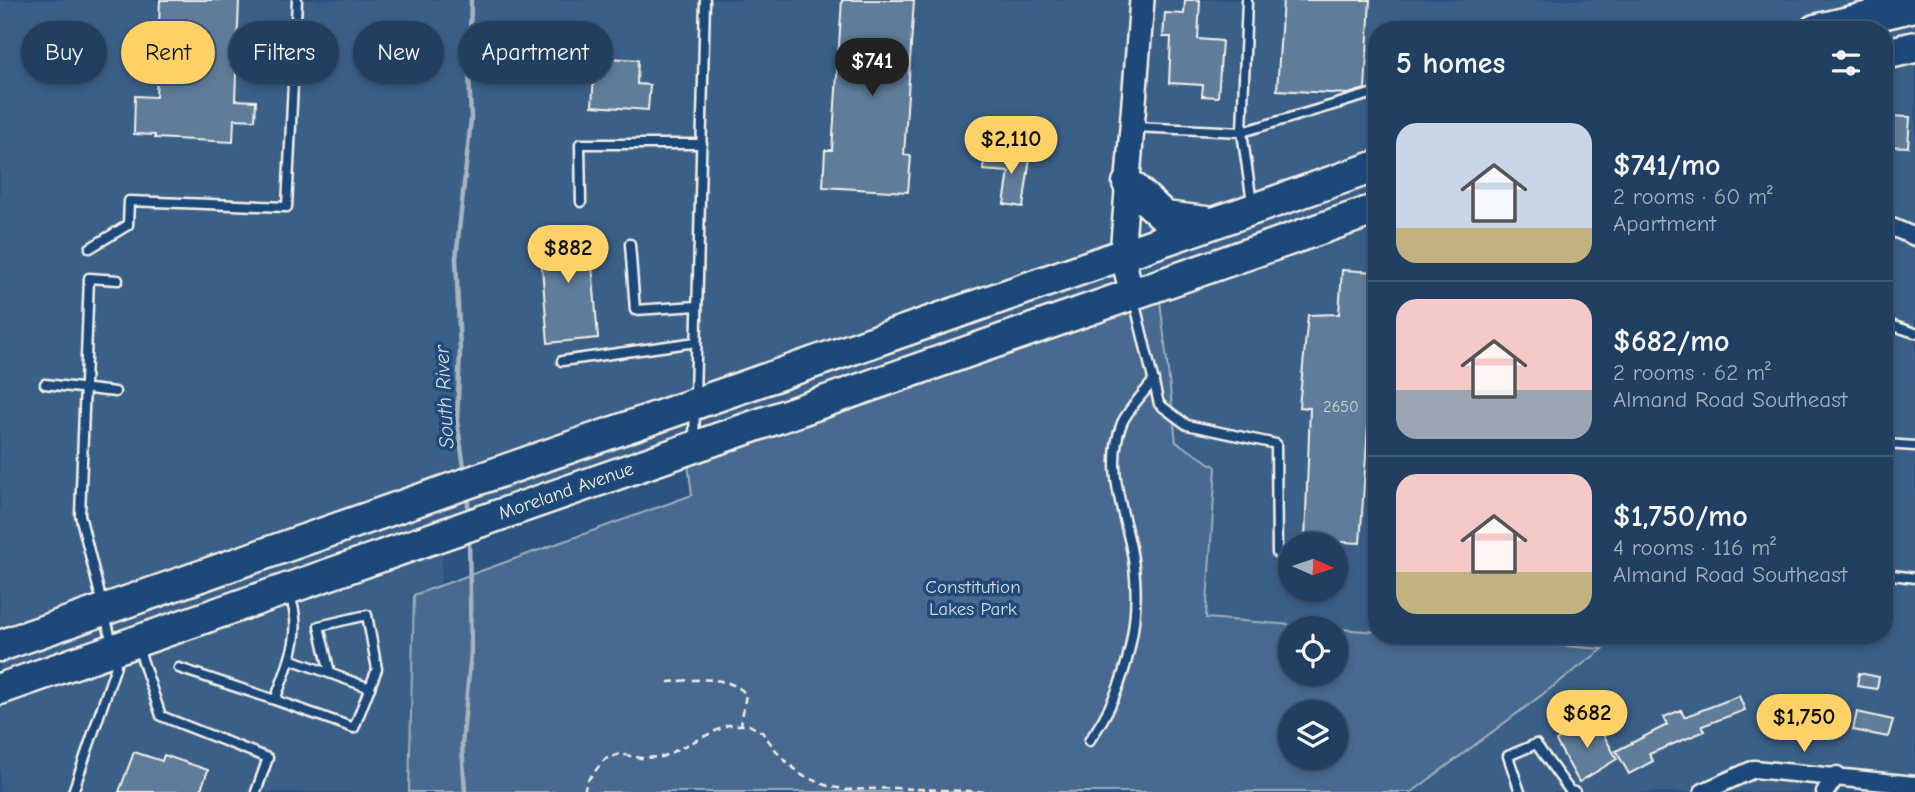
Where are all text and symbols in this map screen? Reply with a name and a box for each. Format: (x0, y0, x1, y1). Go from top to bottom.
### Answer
chip: Buy (21, 21, 107, 84)
chip: Rent (121, 21, 215, 84)
chip: Filters (229, 21, 339, 84)
chip: New (353, 21, 444, 84)
chip: Apartment (458, 21, 613, 84)
pin: $741 (831, 38, 913, 98)
icon: filters (1827, 44, 1865, 82)
text: 5 homes (1396, 46, 1505, 81)
text: $741 (851, 47, 893, 74)
pin: $2,110 (954, 116, 1068, 176)
text: $2,110 (981, 125, 1041, 152)
text: $741/mo (1613, 148, 1721, 183)
icon: home (1452, 151, 1536, 235)
text: 2 rooms · 60 m² (1613, 183, 1773, 210)
text: Apartment (1613, 210, 1716, 237)
pin: $882 (527, 226, 609, 285)
text: $882 (544, 234, 592, 261)
text: $682/mo (1613, 324, 1730, 359)
icon: home (1452, 327, 1536, 411)
water label: South River (429, 343, 459, 449)
text: 2 rooms · 62 m² (1613, 359, 1771, 386)
text: Almand Road Southeast (1613, 386, 1847, 413)
house number: 2650 (1323, 398, 1359, 416)
street label: Moreland Avenue (496, 458, 636, 524)
text: $1,750/mo (1613, 499, 1748, 534)
icon: home (1452, 502, 1536, 586)
north arrow (1278, 532, 1348, 602)
map controls (1278, 532, 1348, 770)
text: 4 rooms · 116 m² (1613, 534, 1776, 561)
text: Almand Road Southeast (1613, 561, 1847, 588)
park label: Constitution Lakes Park (925, 576, 1021, 620)
button: locate (1278, 616, 1348, 686)
pin: $682 (1546, 690, 1628, 750)
pin: $1,750 (1747, 694, 1861, 754)
text: $682 (1562, 699, 1612, 726)
button: layers (1278, 700, 1348, 770)
text: $1,750 (1773, 703, 1836, 730)

